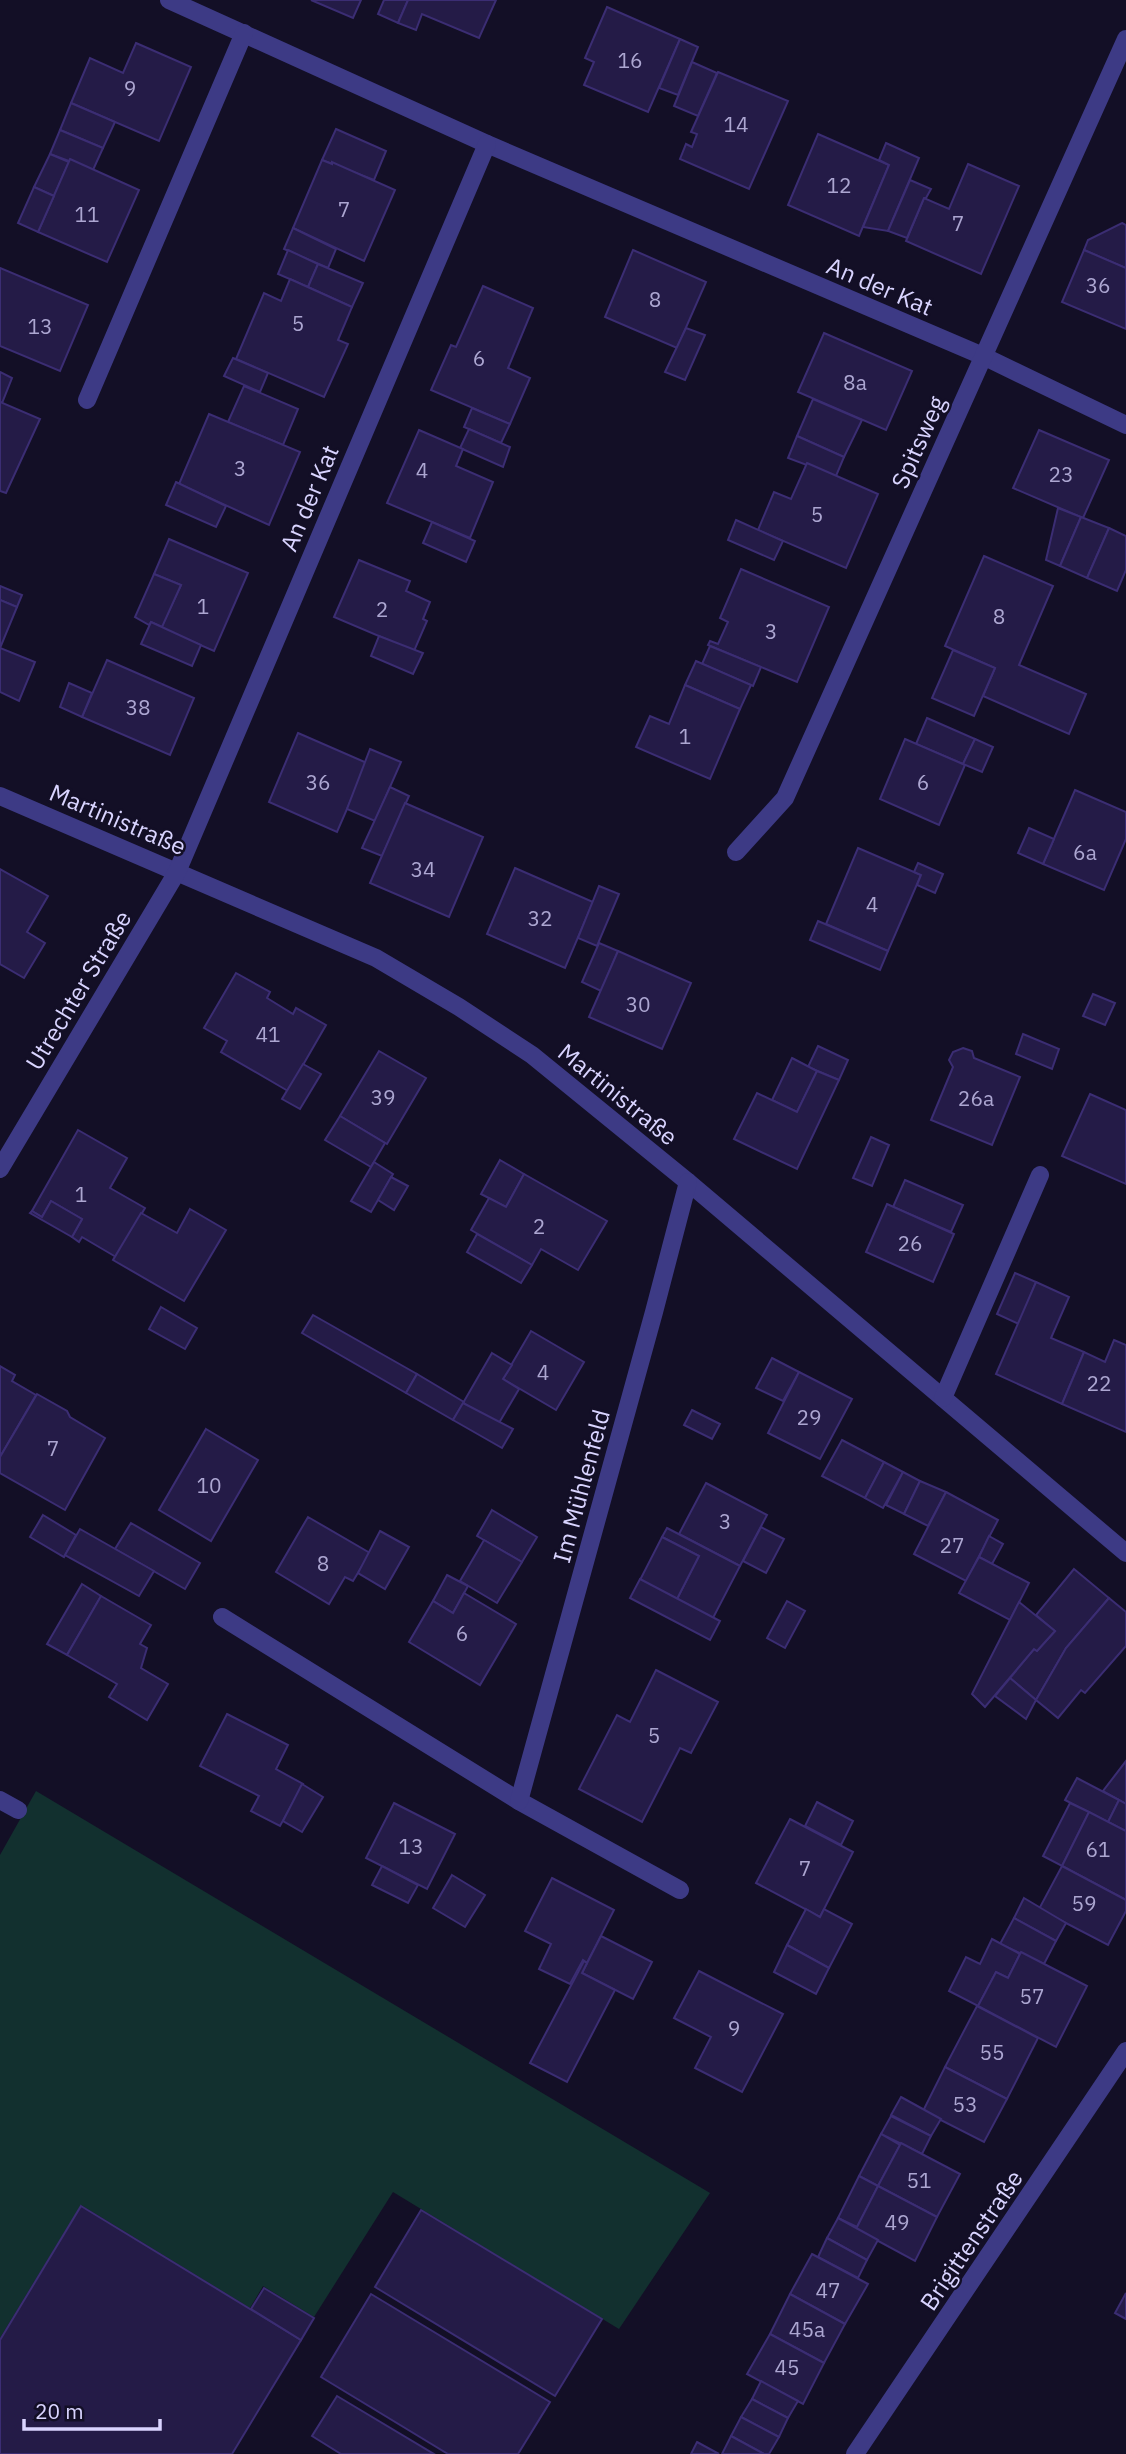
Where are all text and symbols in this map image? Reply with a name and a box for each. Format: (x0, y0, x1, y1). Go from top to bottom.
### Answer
house number: 16 (617, 46, 643, 74)
house number: 9 (124, 74, 136, 102)
house number: 14 (723, 110, 749, 138)
house number: 12 (826, 171, 852, 199)
house number: 7 (338, 195, 350, 223)
house number: 11 (74, 200, 100, 228)
house number: 7 (952, 209, 964, 237)
street label: An der Kat (822, 249, 938, 323)
house number: 36 (1085, 271, 1111, 299)
house number: 8 (649, 285, 661, 313)
house number: 5 (292, 309, 304, 337)
house number: 13 (27, 312, 53, 340)
house number: 6 (473, 344, 485, 372)
house number: 8a (843, 368, 867, 396)
street label: Spitsweg (883, 390, 953, 493)
street label: An der Kat (272, 440, 346, 556)
house number: 3 (234, 454, 246, 482)
house number: 4 (416, 456, 428, 484)
house number: 23 (1048, 460, 1074, 488)
house number: 5 (811, 500, 823, 528)
house number: 1 (197, 592, 209, 620)
house number: 2 (376, 595, 388, 623)
house number: 8 (993, 602, 1005, 630)
house number: 3 (765, 617, 777, 645)
house number: 38 (125, 693, 151, 721)
house number: 1 (679, 722, 691, 750)
house number: 36 (305, 768, 331, 796)
house number: 6 (917, 768, 929, 796)
street label: Martinistraße (45, 776, 191, 862)
house number: 6a (1073, 838, 1097, 866)
house number: 34 (410, 855, 436, 883)
house number: 4 (866, 890, 878, 918)
street label: Utrechter Straße (18, 904, 138, 1076)
house number: 32 (527, 904, 553, 932)
house number: 30 (625, 990, 651, 1018)
house number: 41 (255, 1020, 281, 1048)
street label: Martinistraße (551, 1036, 685, 1152)
house number: 39 (370, 1083, 396, 1111)
house number: 26a (958, 1084, 994, 1112)
house number: 1 (75, 1180, 87, 1208)
house number: 2 (533, 1212, 545, 1240)
house number: 26 (897, 1229, 923, 1257)
house number: 4 (537, 1358, 549, 1386)
house number: 22 (1086, 1369, 1112, 1397)
house number: 29 (796, 1403, 822, 1431)
street label: Im Mühlenfeld (545, 1406, 617, 1566)
house number: 7 (47, 1434, 59, 1462)
house number: 10 (196, 1471, 222, 1499)
house number: 3 (719, 1507, 731, 1535)
house number: 27 (939, 1531, 965, 1559)
house number: 8 (317, 1549, 329, 1577)
house number: 6 (456, 1619, 468, 1647)
house number: 5 (648, 1721, 660, 1749)
house number: 13 (398, 1832, 424, 1860)
house number: 61 (1085, 1835, 1111, 1863)
house number: 7 (799, 1854, 811, 1882)
house number: 59 (1071, 1889, 1097, 1917)
house number: 57 (1019, 1982, 1045, 2010)
house number: 9 (728, 2014, 740, 2042)
house number: 55 (979, 2038, 1005, 2066)
house number: 53 (952, 2090, 978, 2118)
street label: Brigittenstraße (912, 2164, 1030, 2316)
house number: 51 (906, 2166, 932, 2194)
house number: 49 (884, 2208, 910, 2236)
house number: 47 (815, 2276, 841, 2304)
house number: 45a (789, 2315, 825, 2343)
house number: 45 (774, 2353, 800, 2381)
scale bar (24, 2388, 161, 2432)
text: 20 m (35, 2397, 84, 2425)

